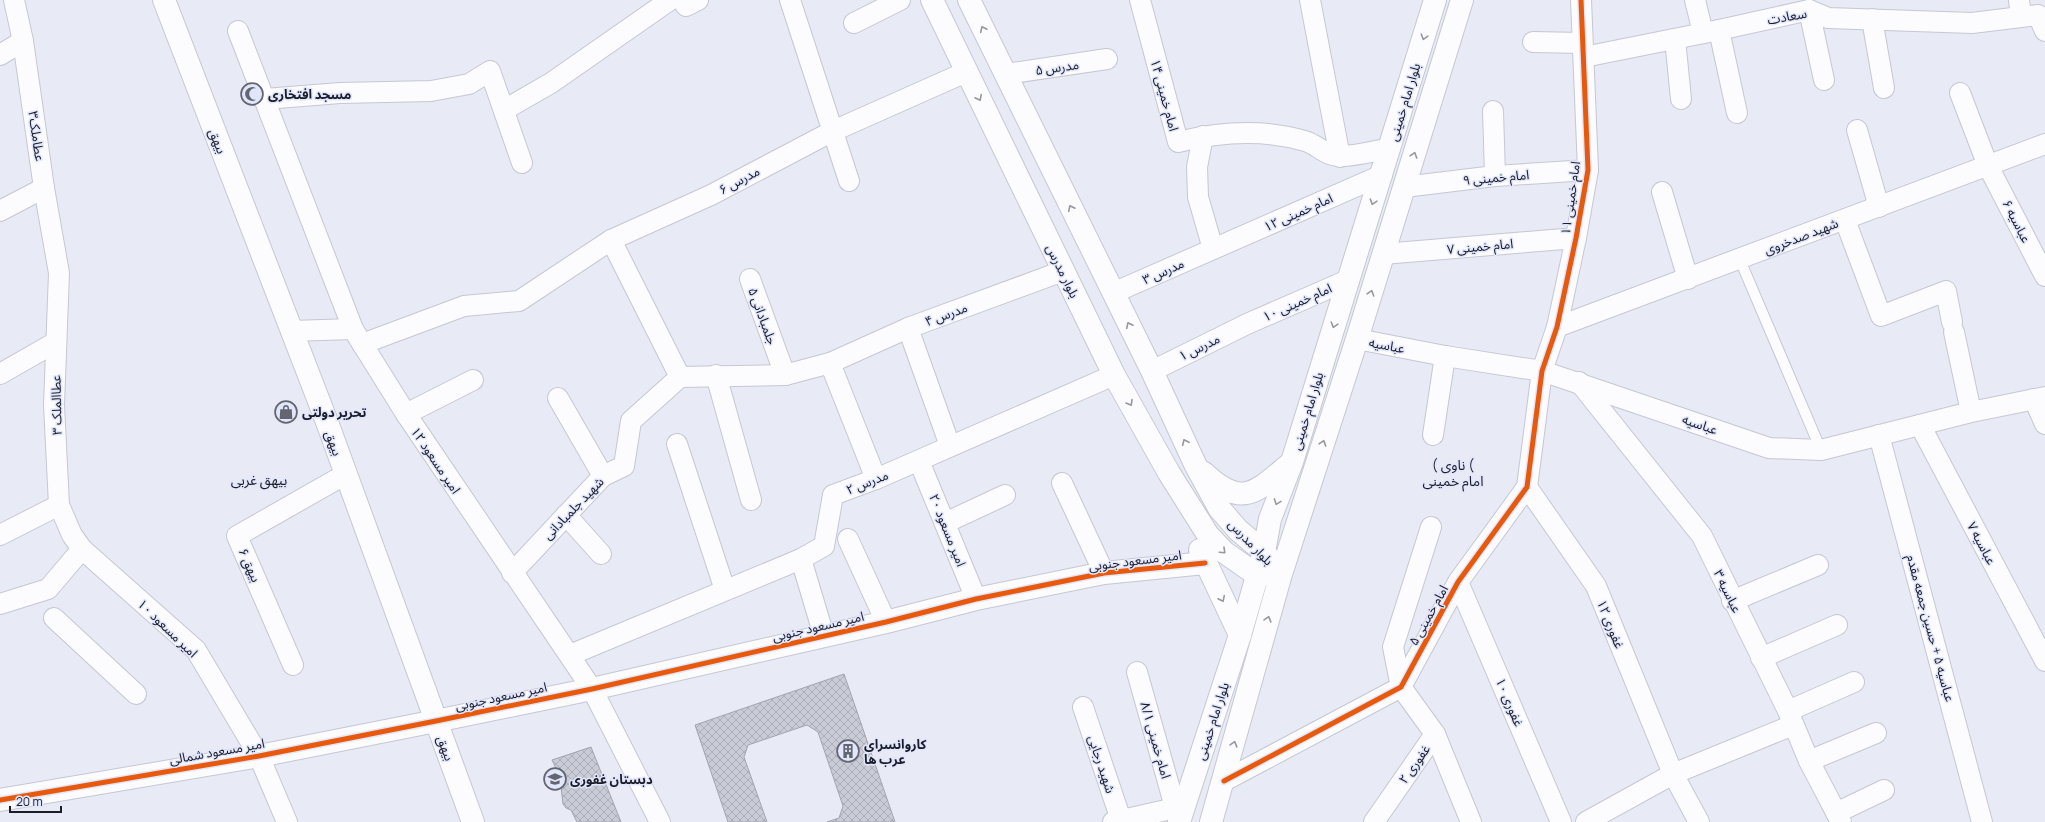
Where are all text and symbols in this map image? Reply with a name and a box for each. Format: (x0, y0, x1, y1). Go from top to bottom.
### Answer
street label: سعادت (1766, 4, 1808, 28)
one-way arrow (980, 25, 988, 33)
one-way arrow (1420, 34, 1429, 41)
street label: مدرس ۵ (1034, 55, 1080, 79)
street label: امام خمینی ۱۴ (1146, 57, 1183, 133)
street label: بلوار امام خمینی (1384, 61, 1425, 143)
mosque icon: مسجد افتخاری (239, 81, 265, 107)
place label: مسجد افتخاری (268, 85, 351, 103)
one-way arrow (974, 94, 982, 101)
street label: عطاملک۳ (25, 110, 49, 163)
street label: بیهق (205, 126, 231, 156)
one-way arrow (1409, 152, 1418, 159)
street label: امام خمینی ۱۱ (1556, 160, 1585, 236)
street label: مدرس ۶ (715, 162, 763, 198)
street label: امام خمینی ۹ (1462, 165, 1530, 190)
street label: امام خمینی ۱۲ (1260, 189, 1336, 236)
street label: عباسیه ۶ (1998, 196, 2036, 246)
one-way arrow (1369, 198, 1378, 205)
one-way arrow (1069, 205, 1076, 212)
street label: شهید صدخروی (1761, 214, 1841, 258)
street label: امام خمینی ۷ (1446, 234, 1514, 259)
street label: بلوار مدرس (1042, 241, 1084, 301)
street label: مدرس ۳ (1139, 254, 1187, 288)
street label: امام خمینی ۱۰ (1259, 279, 1335, 326)
street label: جلمبادانی ۵ (744, 285, 782, 347)
one-way arrow (1366, 290, 1375, 297)
street label: مدرس ۴ (922, 298, 970, 330)
one-way arrow (1126, 321, 1134, 329)
one-way arrow (1330, 322, 1339, 329)
street label: مدرس ۱ (1175, 329, 1223, 365)
street label: عباسیه (1368, 333, 1407, 357)
street label: بلوار امام خمینی (1287, 370, 1328, 452)
street label: عطاالملک ۳ (46, 374, 66, 435)
shop icon: تحریر دولتی (273, 399, 299, 425)
one-way arrow (1125, 399, 1132, 406)
place label: تحریر دولتی (302, 403, 367, 421)
street label: عباسیه (1680, 410, 1720, 439)
street label: امیر مسعود ۱۲ (407, 423, 465, 497)
street label: بیهق (321, 428, 347, 458)
one-way arrow (1181, 439, 1189, 446)
one-way arrow (1318, 440, 1327, 447)
district label: ( ناوی ( امام خمینی (1423, 455, 1484, 492)
street label: مدرس ۲ (843, 465, 891, 499)
district label: بیهق غربی (231, 470, 287, 490)
street label: شهید جلمبادانی (538, 473, 608, 543)
street label: امیر مسعود ۲۰ (925, 491, 971, 569)
one-way arrow (1273, 499, 1281, 506)
street label: بلوار مدرس (1224, 515, 1278, 569)
street label: عباسیه ۷ (1963, 518, 2001, 568)
street label: بیهق ۶ (235, 545, 265, 585)
street label: امیر مسعود جنوبی (1088, 545, 1182, 575)
one-way arrow (1218, 546, 1226, 553)
street label: عباسیه ۵ + حسین جمعه مقدم (1902, 552, 1959, 704)
street label: عباسیه ۳ (1710, 566, 1746, 616)
street label: امام خمینی ۵ (1404, 581, 1453, 649)
one-way arrow (1217, 594, 1225, 602)
street label: امیر مسعود ۱۰ (134, 595, 202, 661)
street label: غفوری ۱۲ (1593, 597, 1629, 652)
street label: امیر مسعود جنوبی (770, 607, 866, 645)
one-way arrow (1263, 616, 1272, 623)
street label: غفوری ۱۰ (1492, 675, 1528, 730)
street label: امیر مسعود جنوبی (453, 677, 549, 715)
street label: بلوار امام خمینی (1191, 680, 1234, 762)
street label: امام خمینی ۸/۱ (1135, 699, 1176, 781)
street label: بیهق (433, 733, 459, 763)
street label: شهید رجایی (1084, 733, 1120, 795)
street label: امیر مسعود شمالی (168, 734, 266, 768)
place label: کاروانسرای عرب ها (864, 735, 927, 768)
building icon: کاروانسرای عرب ها (835, 738, 861, 764)
one-way arrow (1229, 741, 1237, 748)
street label: غفوری ۲ (1394, 741, 1434, 787)
school or university icon: دبستان غفوری (542, 766, 568, 792)
place label: دبستان غفوری (570, 770, 653, 788)
scale bar (10, 788, 61, 814)
text: 20 m (16, 793, 43, 810)

